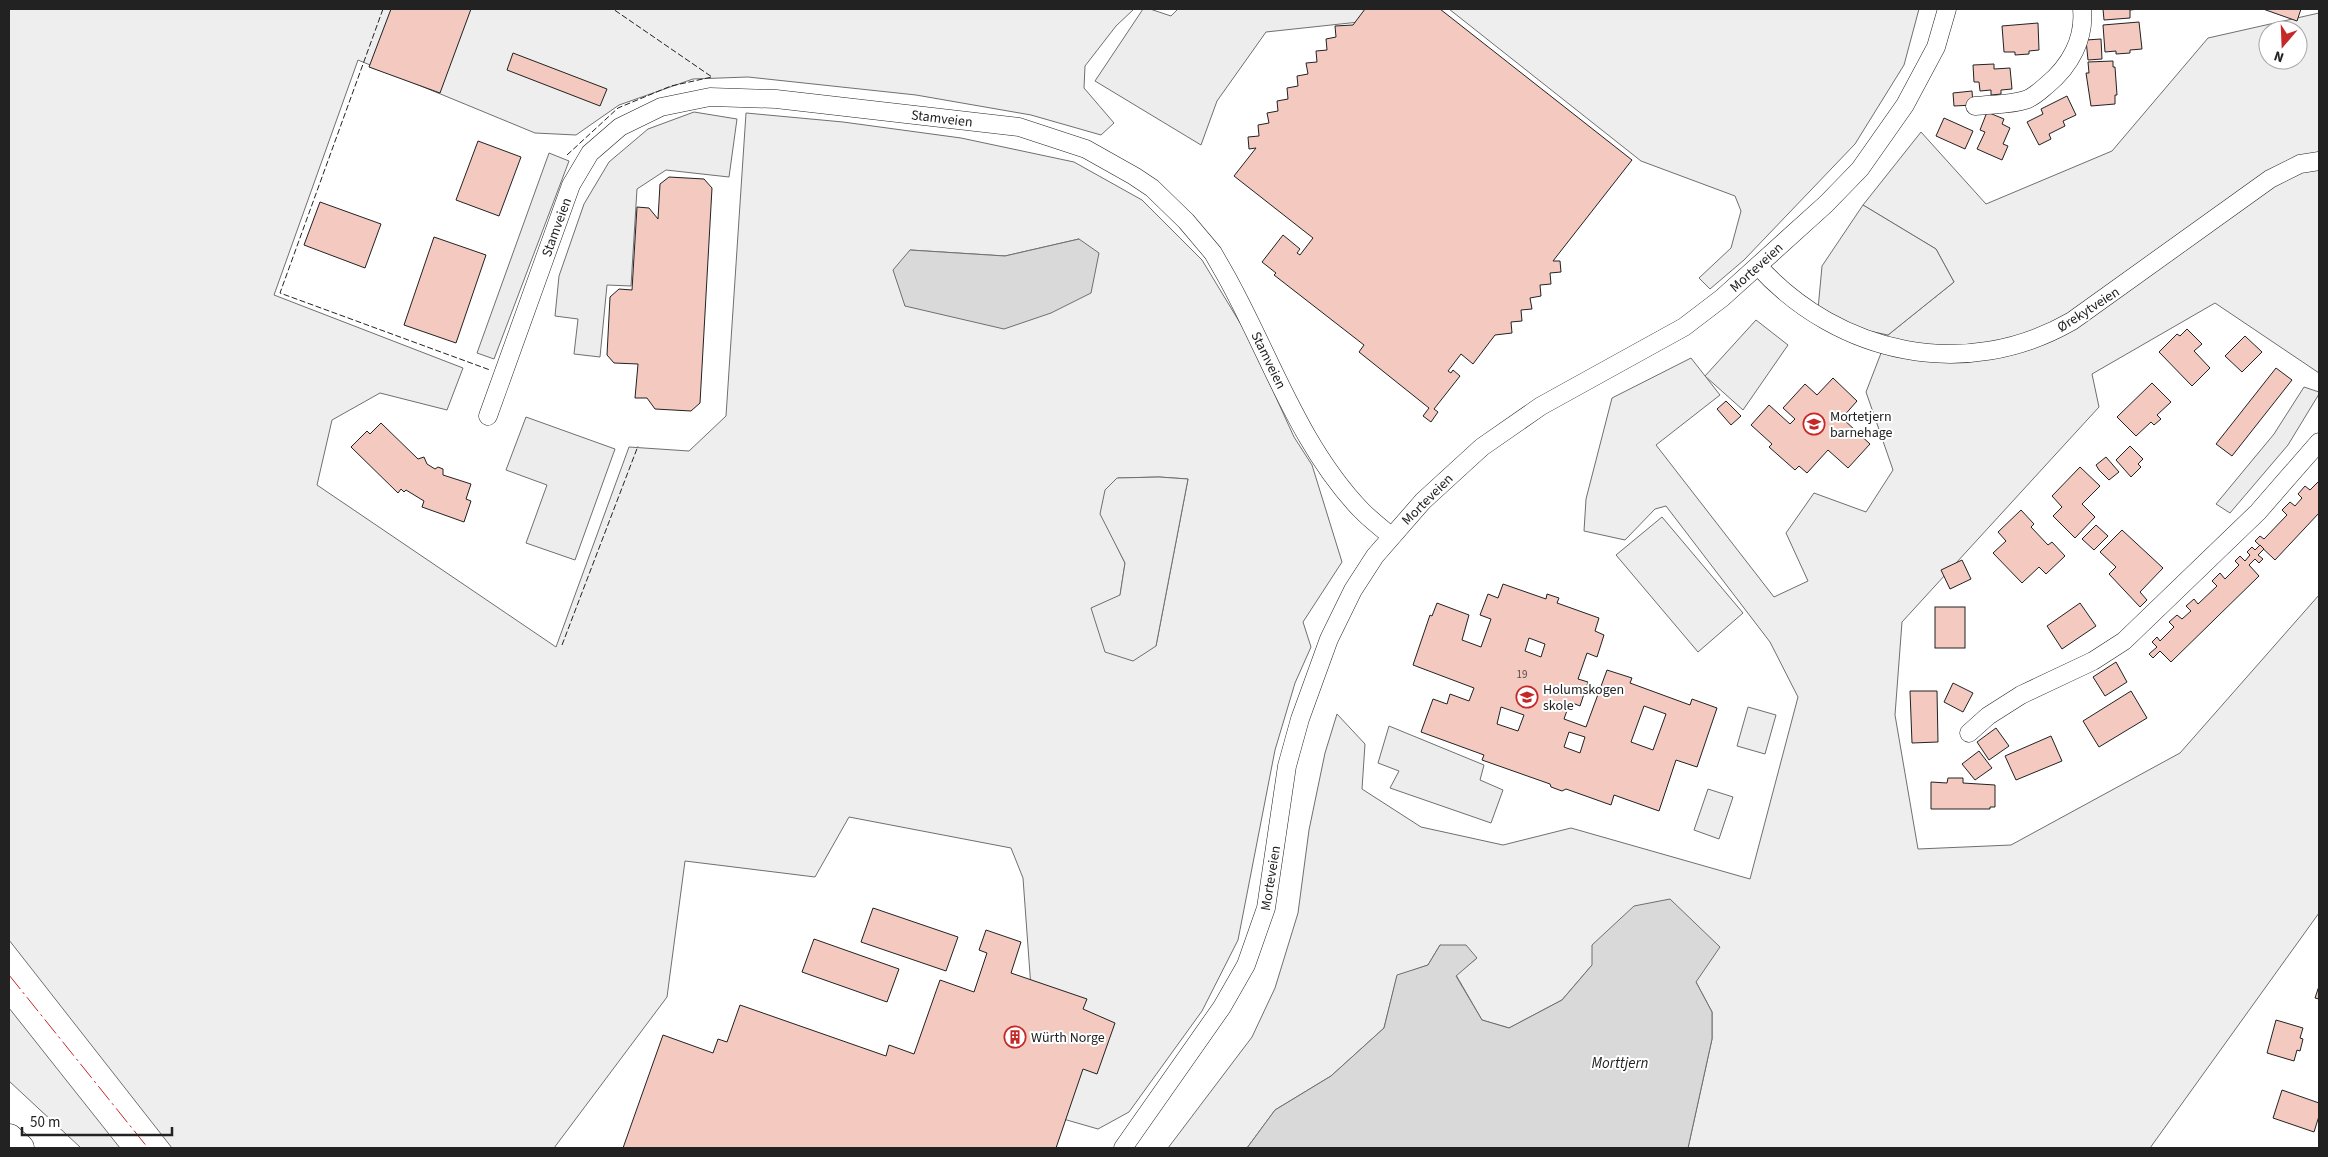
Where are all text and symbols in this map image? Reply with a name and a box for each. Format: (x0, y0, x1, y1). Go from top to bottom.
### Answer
north arrow (2258, 20, 2308, 70)
text: N (2271, 45, 2287, 67)
street label: Stamveien (910, 105, 974, 133)
street label: Stamveien (537, 195, 577, 260)
street label: Morteveien (1726, 238, 1788, 297)
street label: Ørekytveien (2053, 282, 2124, 337)
street label: Stamveien (1246, 328, 1291, 393)
place label: Mortetjern barnehage (1830, 407, 1893, 443)
school or university icon: Mortetjern barnehage (1802, 412, 1826, 436)
street label: Morteveien (1397, 469, 1458, 530)
house number: 19 (1517, 667, 1527, 682)
place label: Holumskogen skole (1543, 680, 1624, 716)
school or university icon: Holumskogen skole (1515, 685, 1539, 709)
street label: Morteveien (1256, 844, 1286, 912)
building icon: Würth Norge (1003, 1025, 1027, 1049)
place label: Würth Norge (1031, 1028, 1105, 1048)
water label: Morttjern (1592, 1053, 1649, 1074)
scale bar (22, 1104, 172, 1136)
text: 50 m (30, 1112, 60, 1133)

